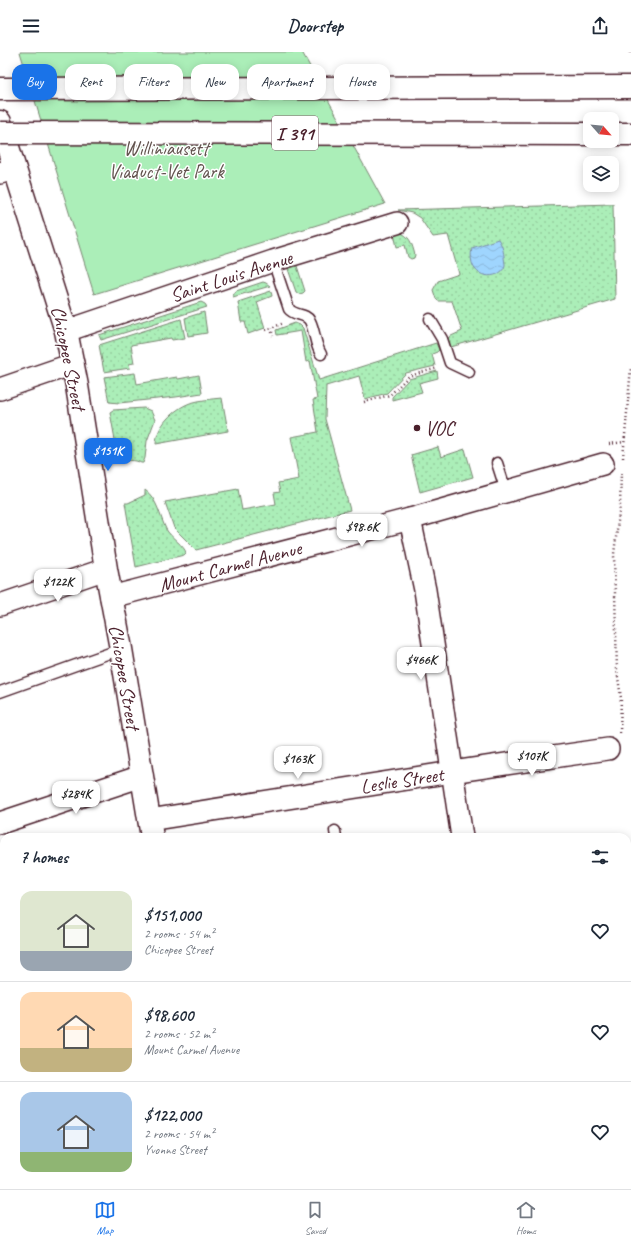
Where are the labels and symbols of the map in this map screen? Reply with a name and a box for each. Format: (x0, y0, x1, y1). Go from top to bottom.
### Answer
north arrow (583, 112, 619, 148)
road number: I 391 (272, 116, 318, 150)
park label: Williniausett Viaduct-Vet Park (109, 136, 225, 184)
street label: Saint Louis Avenue (167, 245, 297, 308)
street label: Chicopee Street (45, 304, 92, 416)
place label: VOC (425, 416, 457, 441)
marker: VOC (412, 423, 422, 433)
pin: $151K (80, 438, 136, 472)
pin: $98.6K (329, 514, 395, 548)
street label: Mount Carmel Avenue (156, 535, 305, 597)
pin: $122K (30, 569, 86, 603)
street label: Chicopee Street (103, 623, 147, 735)
pin: $466K (393, 647, 449, 681)
pin: $107K (504, 743, 560, 777)
pin: $163K (270, 746, 326, 780)
street label: Leslie Street (359, 761, 448, 799)
pin: $284K (48, 781, 104, 815)

